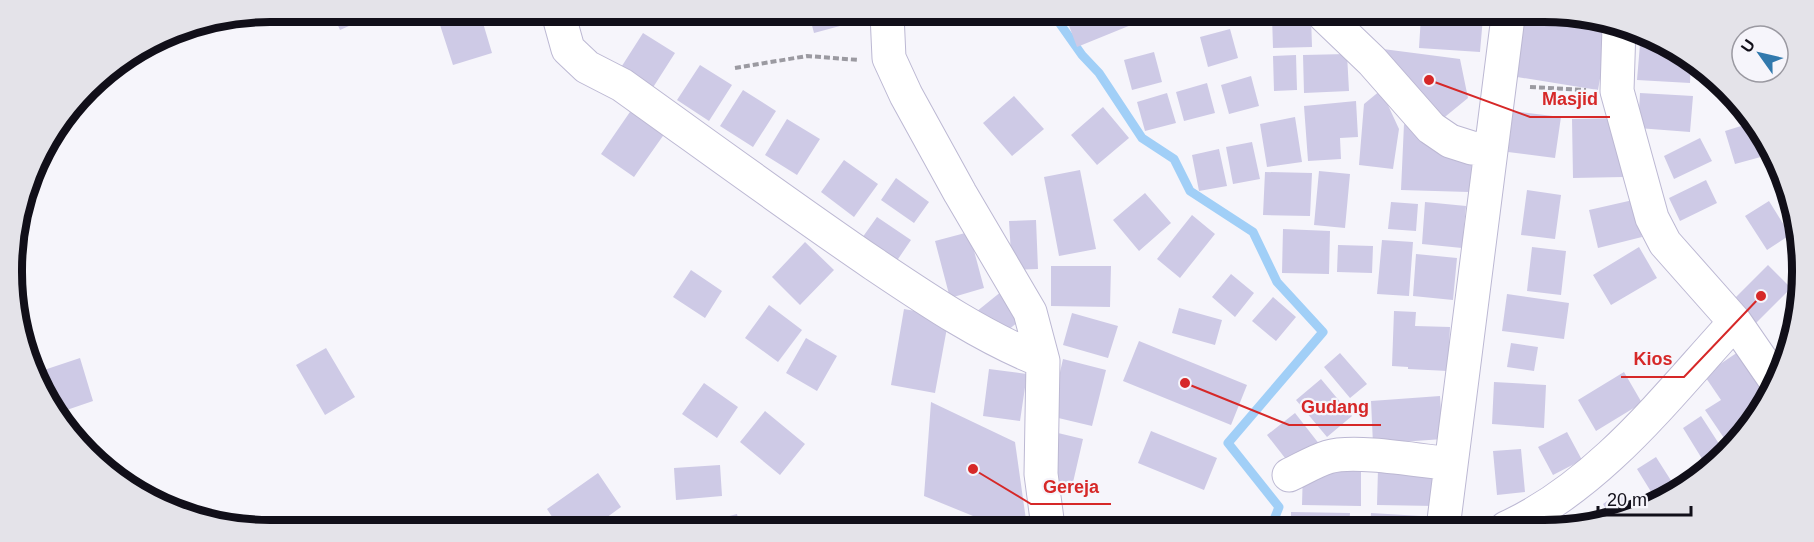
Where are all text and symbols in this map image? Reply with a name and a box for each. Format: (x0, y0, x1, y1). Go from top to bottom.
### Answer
north arrow (1730, 24, 1790, 84)
text: U (1738, 36, 1758, 55)
callout: Masjid (1530, 81, 1610, 117)
text: Masjid (1542, 89, 1598, 109)
callout: Kios (1621, 341, 1684, 377)
text: Kios (1633, 349, 1673, 369)
callout: Gudang (1289, 389, 1381, 425)
text: Gudang (1301, 397, 1369, 417)
callout: Gereja (1031, 468, 1111, 504)
text: Gereja (1043, 477, 1100, 497)
scale bar (1598, 479, 1691, 517)
text: 20 m (1607, 490, 1647, 510)

